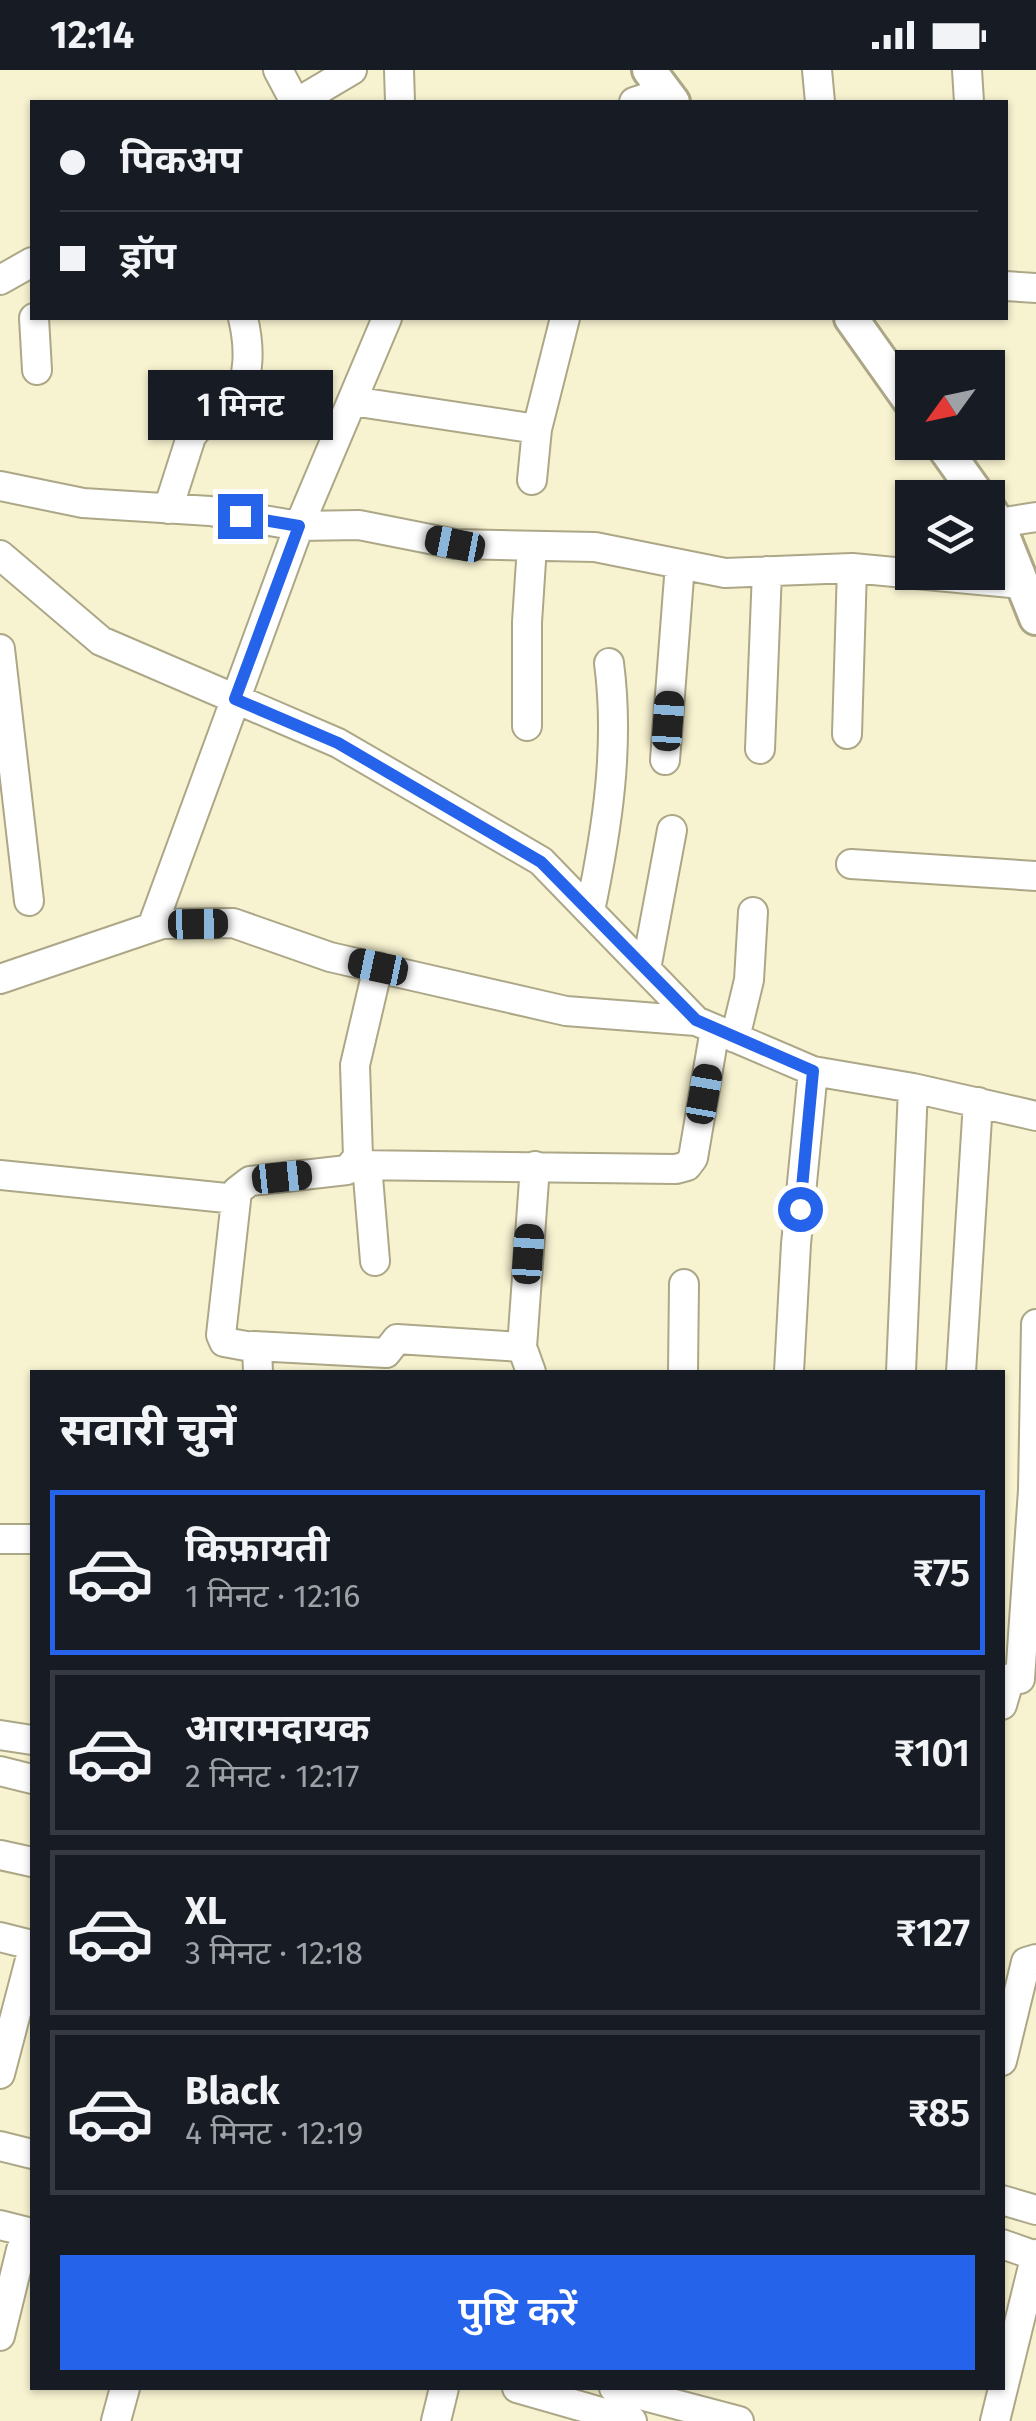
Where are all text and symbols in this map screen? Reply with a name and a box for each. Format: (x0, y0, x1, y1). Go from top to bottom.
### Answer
text: 12:14 (50, 12, 134, 58)
text: पिकअप (120, 137, 242, 183)
text: ड्रॉप (120, 233, 176, 279)
north arrow (895, 350, 1005, 460)
map controls (895, 350, 1005, 590)
callout: 1 मिनट (148, 371, 332, 441)
text: 1 मिनट (197, 386, 284, 424)
button: layers (895, 480, 1005, 590)
route end (218, 494, 263, 539)
car (423, 524, 487, 564)
car (651, 690, 685, 752)
car (168, 908, 228, 940)
car (346, 946, 410, 988)
car (684, 1062, 724, 1126)
car (251, 1159, 313, 1195)
route start (778, 1187, 823, 1232)
car (511, 1223, 545, 1285)
text: सवारी चुनें (60, 1403, 236, 1457)
text: किफ़ायती (185, 1525, 329, 1571)
icon: car (65, 1528, 155, 1618)
text: ₹75 (912, 1550, 970, 1596)
text: 1 मिनट · 12:16 (185, 1577, 360, 1615)
text: आरामदायक (185, 1705, 369, 1751)
icon: car (65, 1708, 155, 1798)
text: ₹101 (894, 1730, 970, 1776)
text: 2 मिनट · 12:17 (185, 1757, 359, 1795)
icon: car (65, 1888, 155, 1978)
text: XL (185, 1888, 227, 1934)
text: ₹127 (896, 1910, 970, 1956)
text: 3 मिनट · 12:18 (185, 1934, 363, 1972)
icon: car (65, 2068, 155, 2158)
text: Black (185, 2068, 280, 2114)
text: ₹85 (908, 2090, 970, 2136)
text: 4 मिनट · 12:19 (185, 2114, 363, 2152)
button: पुष्टि करें (60, 2255, 975, 2370)

